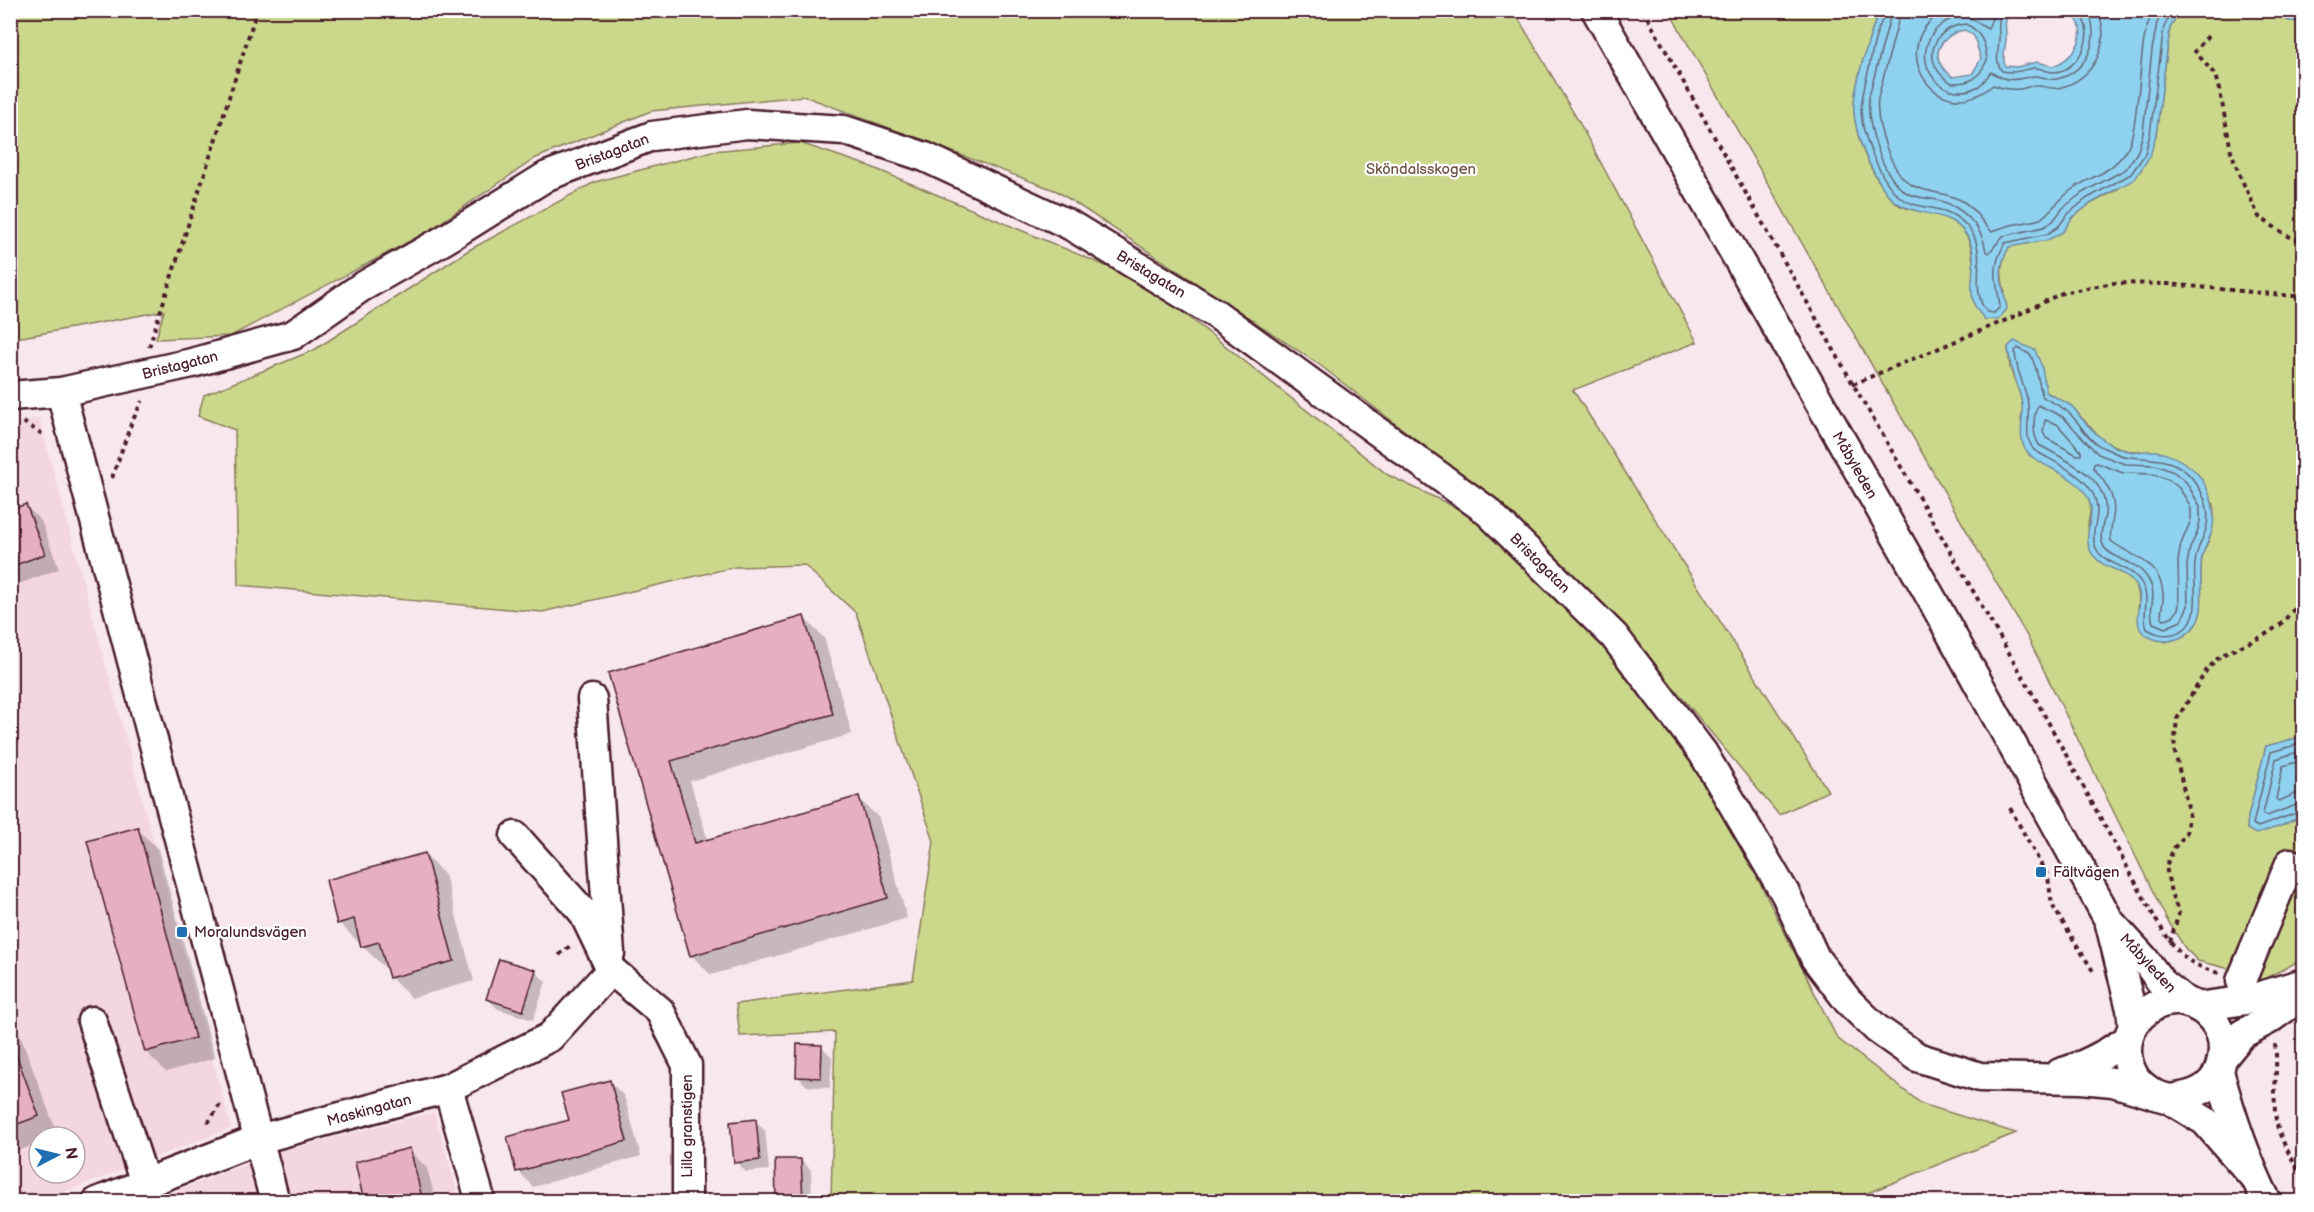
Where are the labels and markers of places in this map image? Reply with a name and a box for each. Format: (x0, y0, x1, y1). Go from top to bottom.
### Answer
place label: Fältvägen (2053, 863, 2120, 882)
marker: Fältvägen (2034, 865, 2048, 879)
place label: Moralundsvägen (194, 923, 307, 942)
marker: Moralundsvägen (175, 925, 189, 939)

